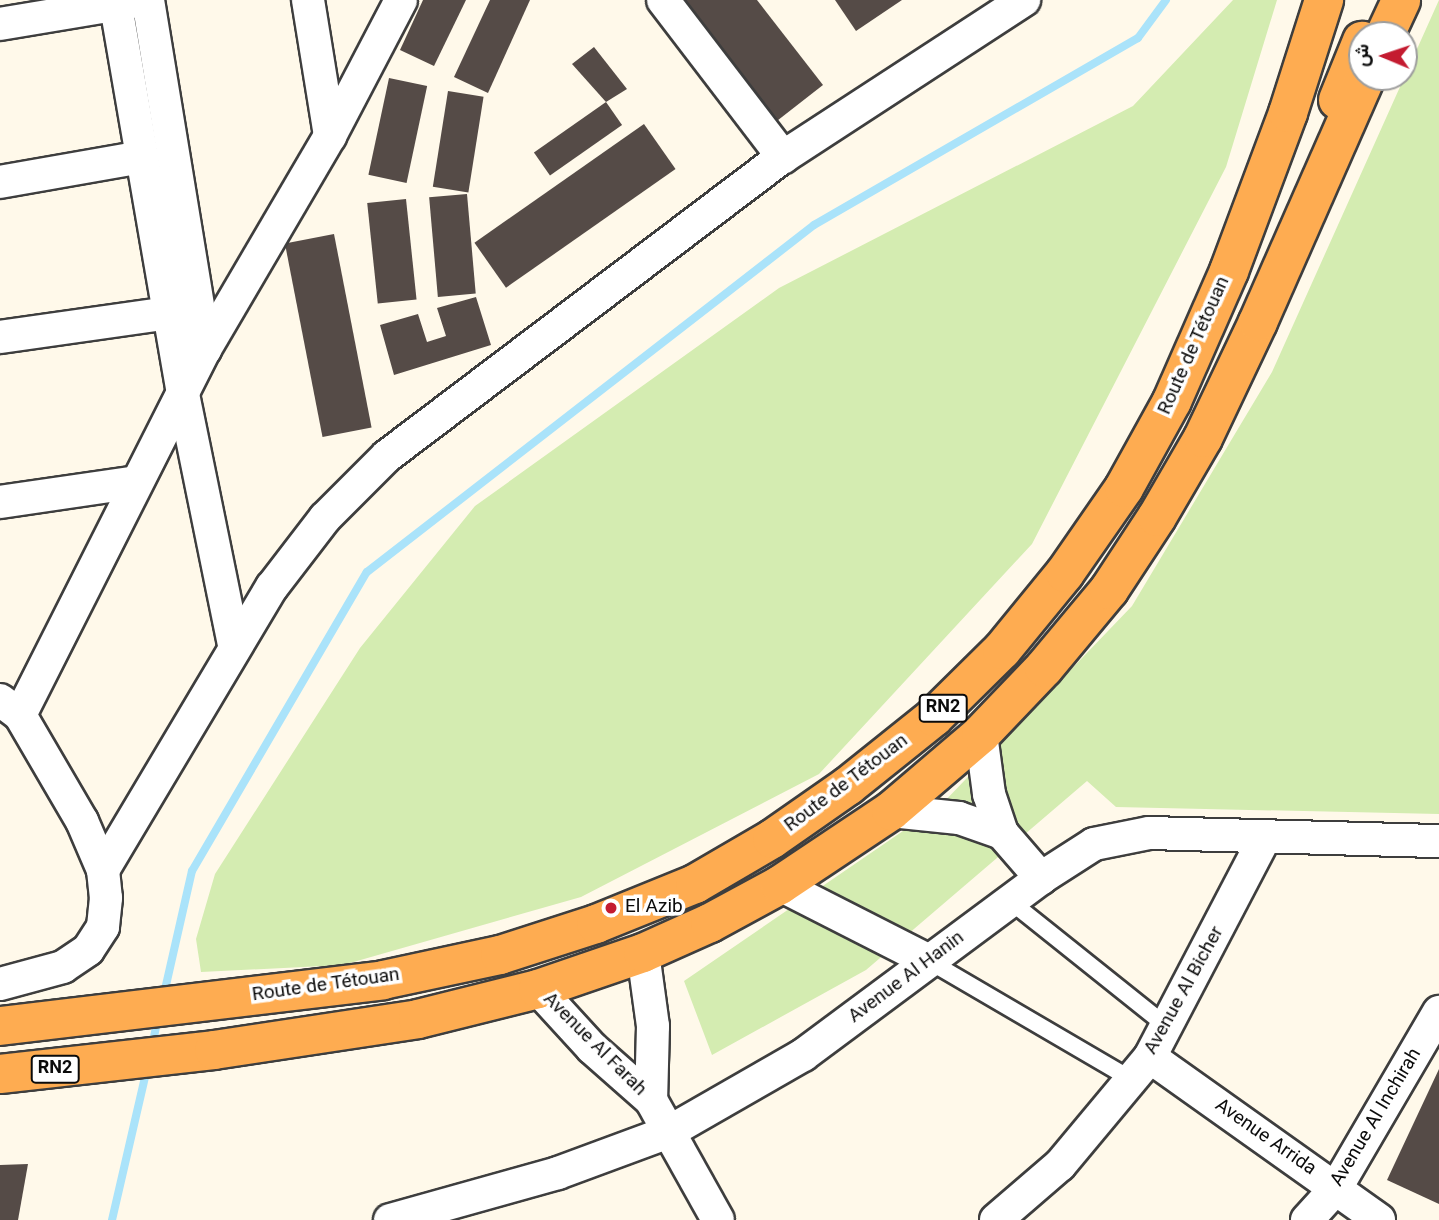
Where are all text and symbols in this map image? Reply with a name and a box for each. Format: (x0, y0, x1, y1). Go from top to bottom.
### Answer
north arrow (1348, 21, 1418, 91)
text: ش (1349, 43, 1378, 67)
street label: Route de Tétouan (1154, 273, 1236, 419)
road number: RN2 (918, 694, 968, 722)
street label: Route de Tétouan (781, 730, 913, 838)
place label: El Azib (625, 897, 683, 919)
marker: El Azib (603, 900, 619, 916)
street label: Avenue Al Bicher (1140, 923, 1230, 1059)
street label: Avenue Al Hanin (845, 927, 969, 1029)
street label: Route de Tétouan (251, 964, 401, 1008)
street label: Avenue Al Farah (538, 989, 650, 1101)
street label: Avenue Al Inchirah (1327, 1045, 1427, 1191)
road number: RN2 (30, 1054, 80, 1084)
street label: Avenue Arrida (1210, 1095, 1320, 1181)

